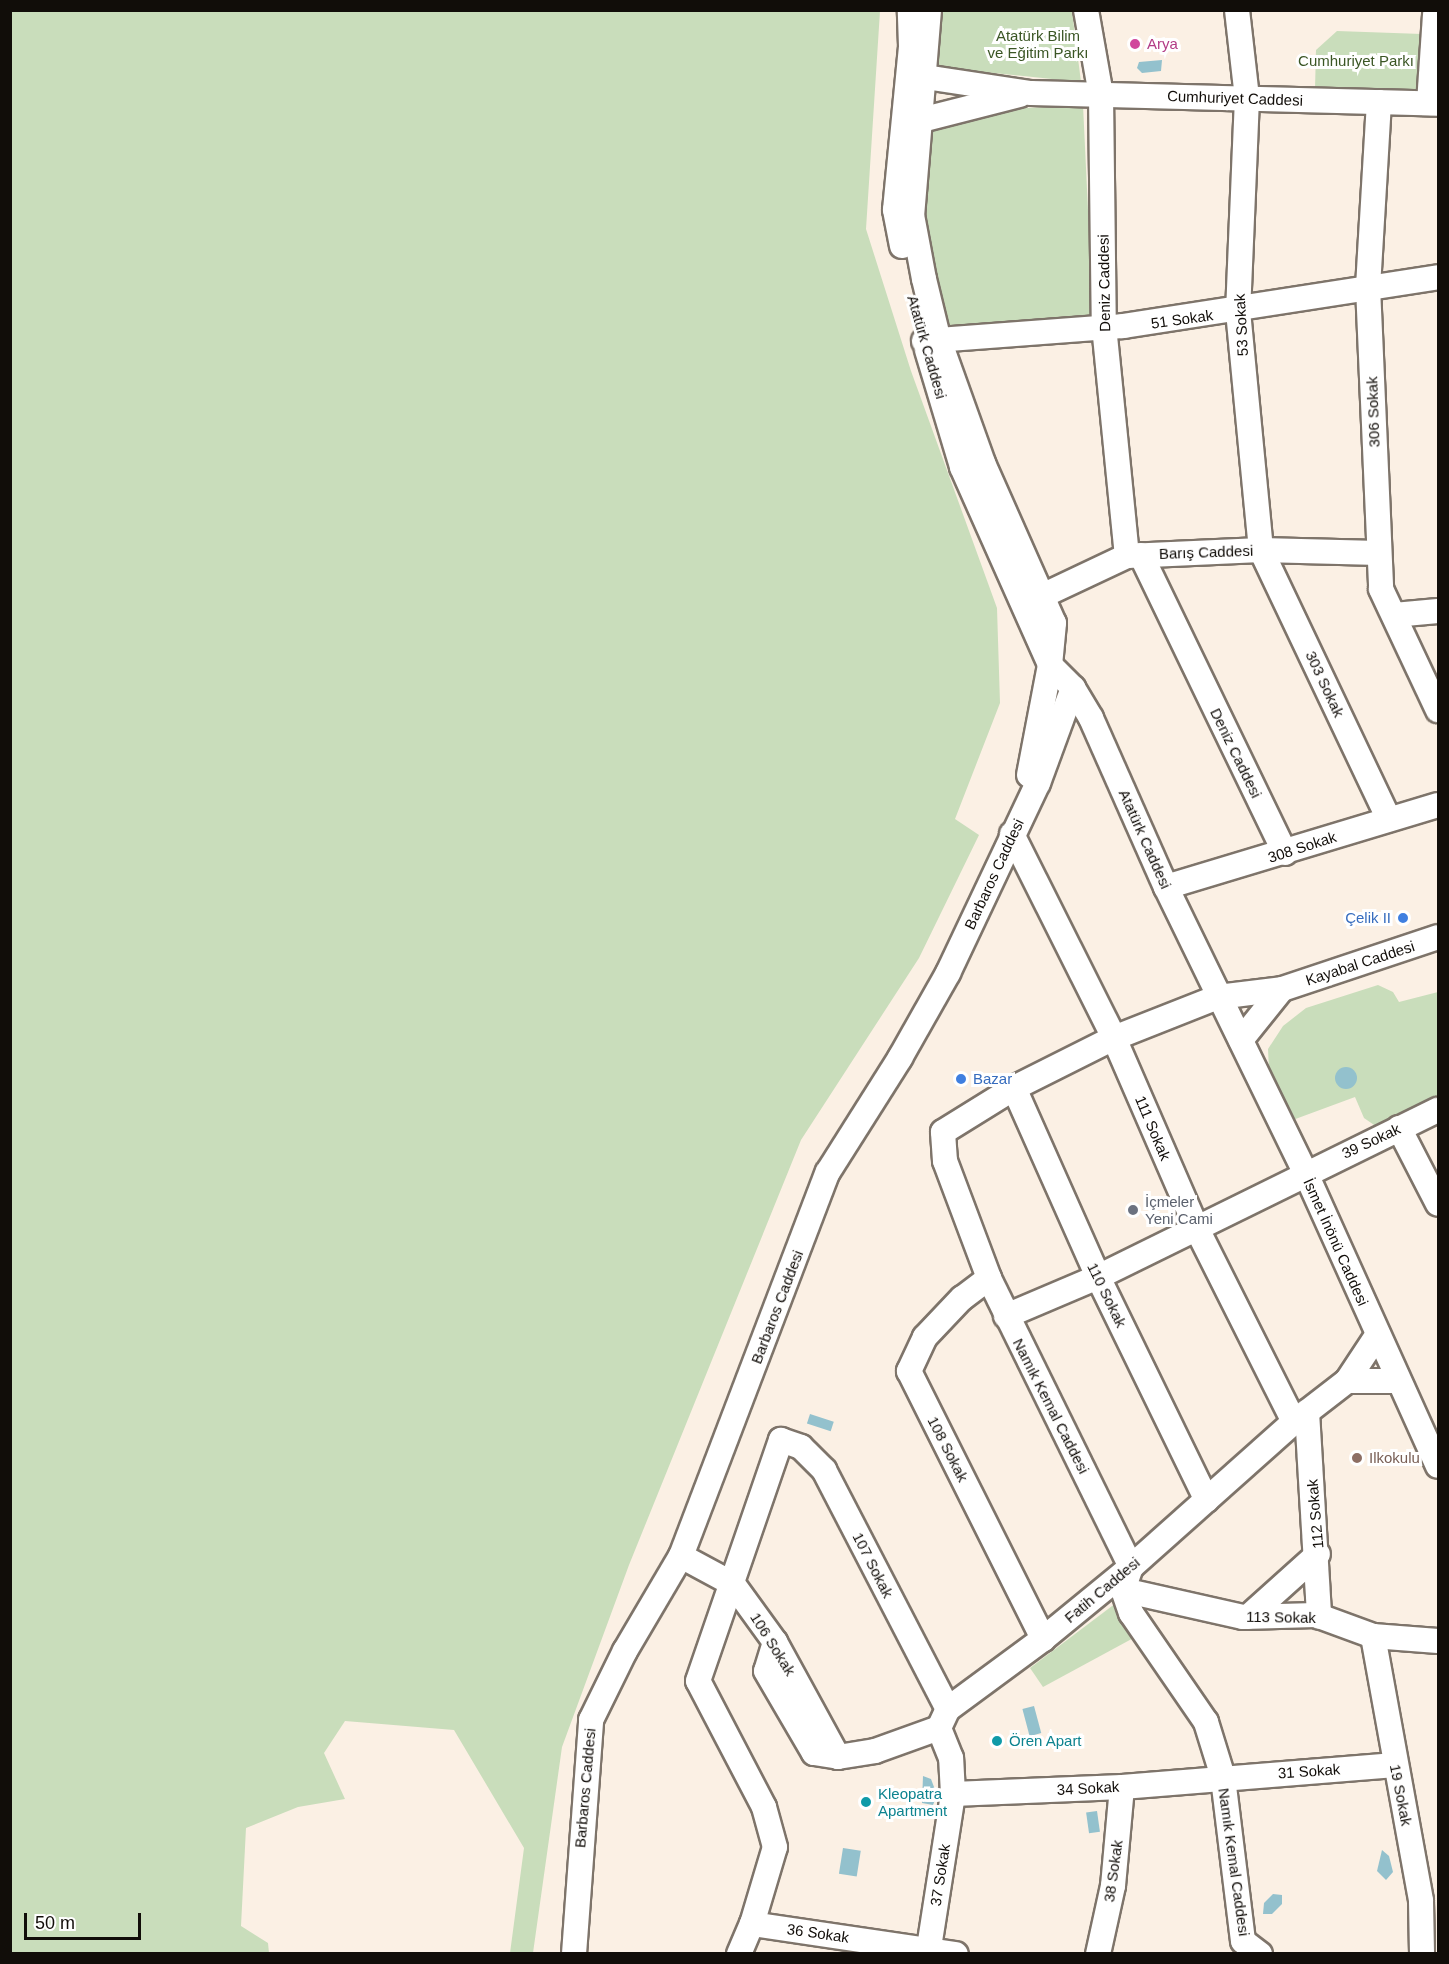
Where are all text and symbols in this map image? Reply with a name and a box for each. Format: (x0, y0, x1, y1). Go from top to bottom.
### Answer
park label: Atatürk Bilim ve Eğitim Parkı (988, 26, 1088, 61)
place label: Arya (1147, 35, 1178, 53)
marker: Arya (1128, 37, 1142, 51)
park label: Cumhuriyet Parkı (1298, 52, 1414, 70)
street label: Cumhuriyet Caddesi (1167, 87, 1303, 109)
street label: Deniz Caddesi (1094, 234, 1114, 332)
street label: Atatürk Caddesi (904, 293, 950, 401)
street label: 53 Sokak (1230, 293, 1252, 357)
street label: 51 Sokak (1150, 306, 1214, 332)
street label: 306 Sokak (1363, 376, 1383, 448)
street label: Barış Caddesi (1159, 541, 1253, 563)
street label: 303 Sokak (1302, 648, 1348, 720)
street label: Deniz Caddesi (1207, 705, 1265, 801)
street label: Atatürk Caddesi (1115, 787, 1175, 891)
street label: Barbaros Caddesi (960, 816, 1028, 932)
street label: 308 Sokak (1266, 827, 1338, 867)
place label: Çelik II (1345, 909, 1391, 927)
marker: Çelik II (1396, 911, 1410, 925)
street label: Kayabal Caddesi (1303, 937, 1417, 989)
place label: Bazar (973, 1070, 1012, 1088)
marker: Bazar (954, 1072, 968, 1086)
street label: 111 Sokak (1131, 1093, 1175, 1163)
street label: 39 Sokak (1339, 1120, 1403, 1162)
street label: İsmet İnönü Caddesi (1300, 1175, 1372, 1309)
place label: İçmeler Yeni Cami (1145, 1192, 1213, 1227)
marker: İçmeler Yeni Cami (1126, 1203, 1140, 1217)
street label: Barbaros Caddesi (747, 1248, 807, 1366)
street label: 110 Sokak (1084, 1260, 1130, 1330)
street label: Namık Kemal Caddesi (1009, 1335, 1093, 1477)
street label: 108 Sokak (924, 1413, 972, 1485)
place label: Ilkokulu (1369, 1449, 1420, 1467)
marker: Ilkokulu (1350, 1451, 1364, 1465)
street label: 112 Sokak (1303, 1478, 1327, 1550)
street label: 107 Sokak (849, 1529, 897, 1601)
street label: Fatih Caddesi (1061, 1553, 1143, 1627)
street label: 113 Sokak (1246, 1607, 1316, 1627)
street label: 106 Sokak (747, 1609, 799, 1679)
street label: Barbaros Caddesi (571, 1727, 599, 1849)
place label: Ören Apart (1009, 1732, 1082, 1750)
marker: Ören Apart (990, 1734, 1004, 1748)
street label: 31 Sokak (1277, 1760, 1341, 1782)
street label: 19 Sokak (1386, 1763, 1416, 1827)
street label: 34 Sokak (1056, 1777, 1120, 1799)
place label: Kleopatra Apartment (878, 1784, 947, 1819)
street label: Namık Kemal Caddesi (1215, 1787, 1253, 1937)
marker: Kleopatra Apartment (859, 1795, 873, 1809)
street label: 38 Sokak (1100, 1839, 1126, 1903)
street label: 37 Sokak (926, 1843, 954, 1907)
scale bar (27, 1901, 144, 1939)
text: 50 m (35, 1913, 75, 1933)
street label: 36 Sokak (786, 1920, 850, 1946)

